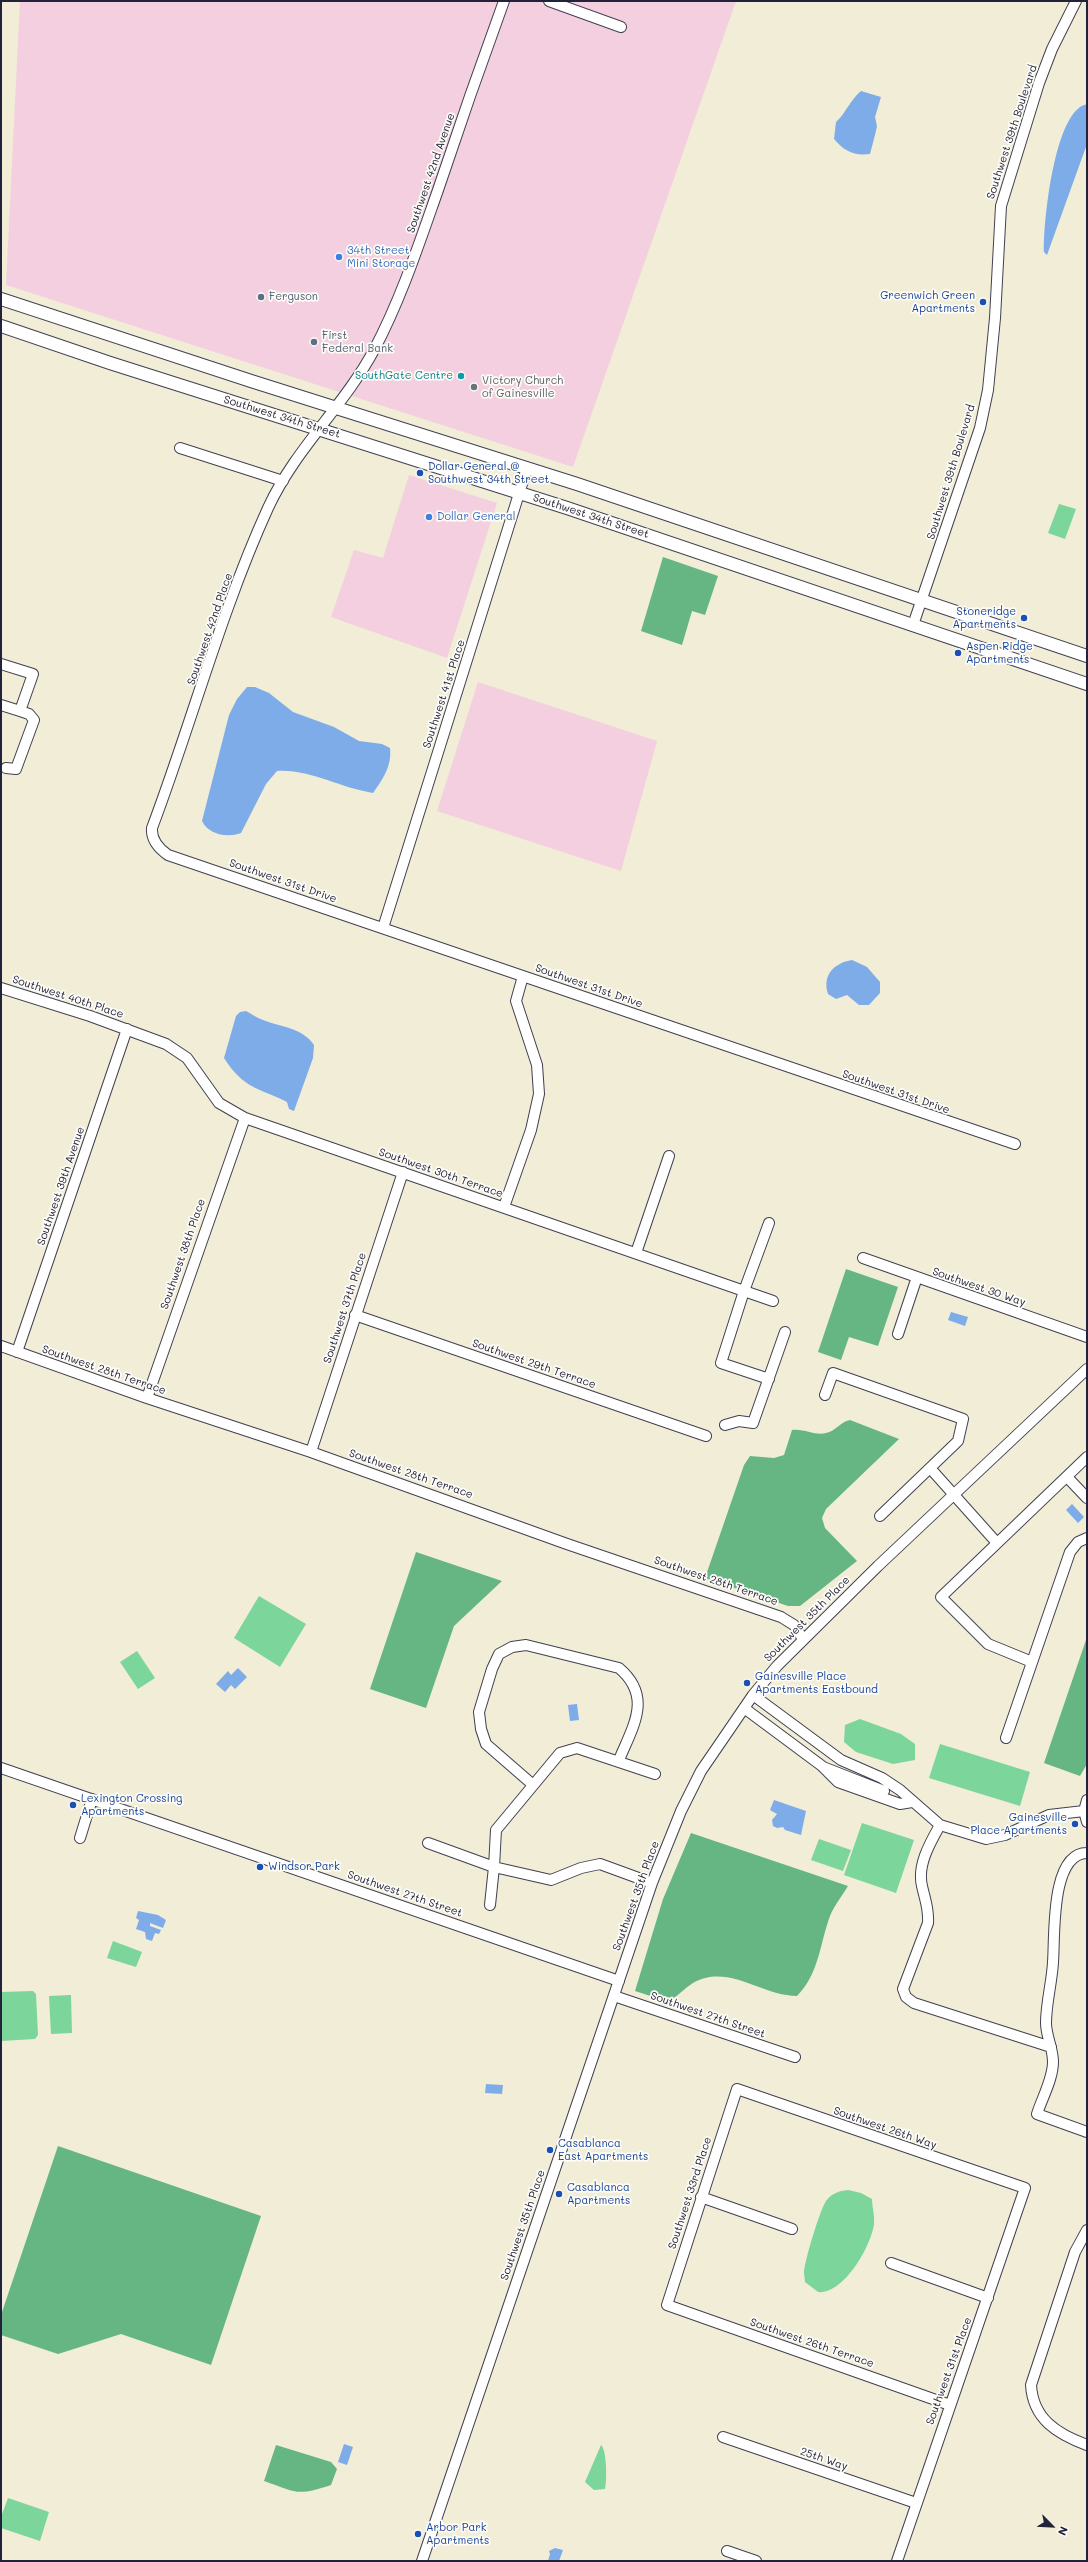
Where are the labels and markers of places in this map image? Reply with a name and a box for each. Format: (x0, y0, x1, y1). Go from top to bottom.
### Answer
place label: 34th Street Mini Storage (347, 244, 415, 270)
marker: 34th Street Mini Storage (334, 252, 344, 262)
place label: Greenwich Green Apartments (880, 289, 975, 315)
place label: Ferguson (269, 290, 318, 304)
marker: Ferguson (256, 292, 266, 302)
marker: Greenwich Green Apartments (978, 297, 988, 307)
place label: First Federal Bank (322, 329, 393, 355)
marker: First Federal Bank (309, 337, 319, 347)
place label: SouthGate Centre (355, 369, 453, 383)
marker: SouthGate Centre (456, 371, 466, 381)
place label: Victory Church of Gainesville (482, 374, 563, 400)
marker: Victory Church of Gainesville (469, 382, 479, 392)
place label: Dollar General @ Southwest 34th Street (428, 460, 549, 486)
marker: Dollar General @ Southwest 34th Street (415, 468, 425, 478)
place label: Dollar General (437, 510, 515, 524)
marker: Dollar General (424, 512, 434, 522)
place label: Stoneridge Apartments (953, 605, 1016, 631)
marker: Stoneridge Apartments (1019, 613, 1029, 623)
place label: Aspen Ridge Apartments (966, 640, 1033, 666)
marker: Aspen Ridge Apartments (953, 648, 963, 658)
place label: Gainesville Place Apartments Eastbound (755, 1670, 878, 1696)
marker: Gainesville Place Apartments Eastbound (742, 1678, 752, 1688)
place label: Lexington Crossing Apartments (81, 1792, 182, 1818)
marker: Lexington Crossing Apartments (68, 1800, 78, 1810)
place label: Gainesville Place Apartments (970, 1811, 1067, 1837)
marker: Gainesville Place Apartments (1070, 1819, 1080, 1829)
place label: Windsor Park (268, 1860, 340, 1874)
marker: Windsor Park (255, 1862, 265, 1872)
place label: Casablanca East Apartments (558, 2137, 648, 2163)
marker: Casablanca East Apartments (545, 2145, 555, 2155)
place label: Casablanca Apartments (567, 2181, 630, 2207)
marker: Casablanca Apartments (554, 2189, 564, 2199)
place label: Arbor Park Apartments (426, 2521, 489, 2547)
marker: Arbor Park Apartments (413, 2529, 423, 2539)

